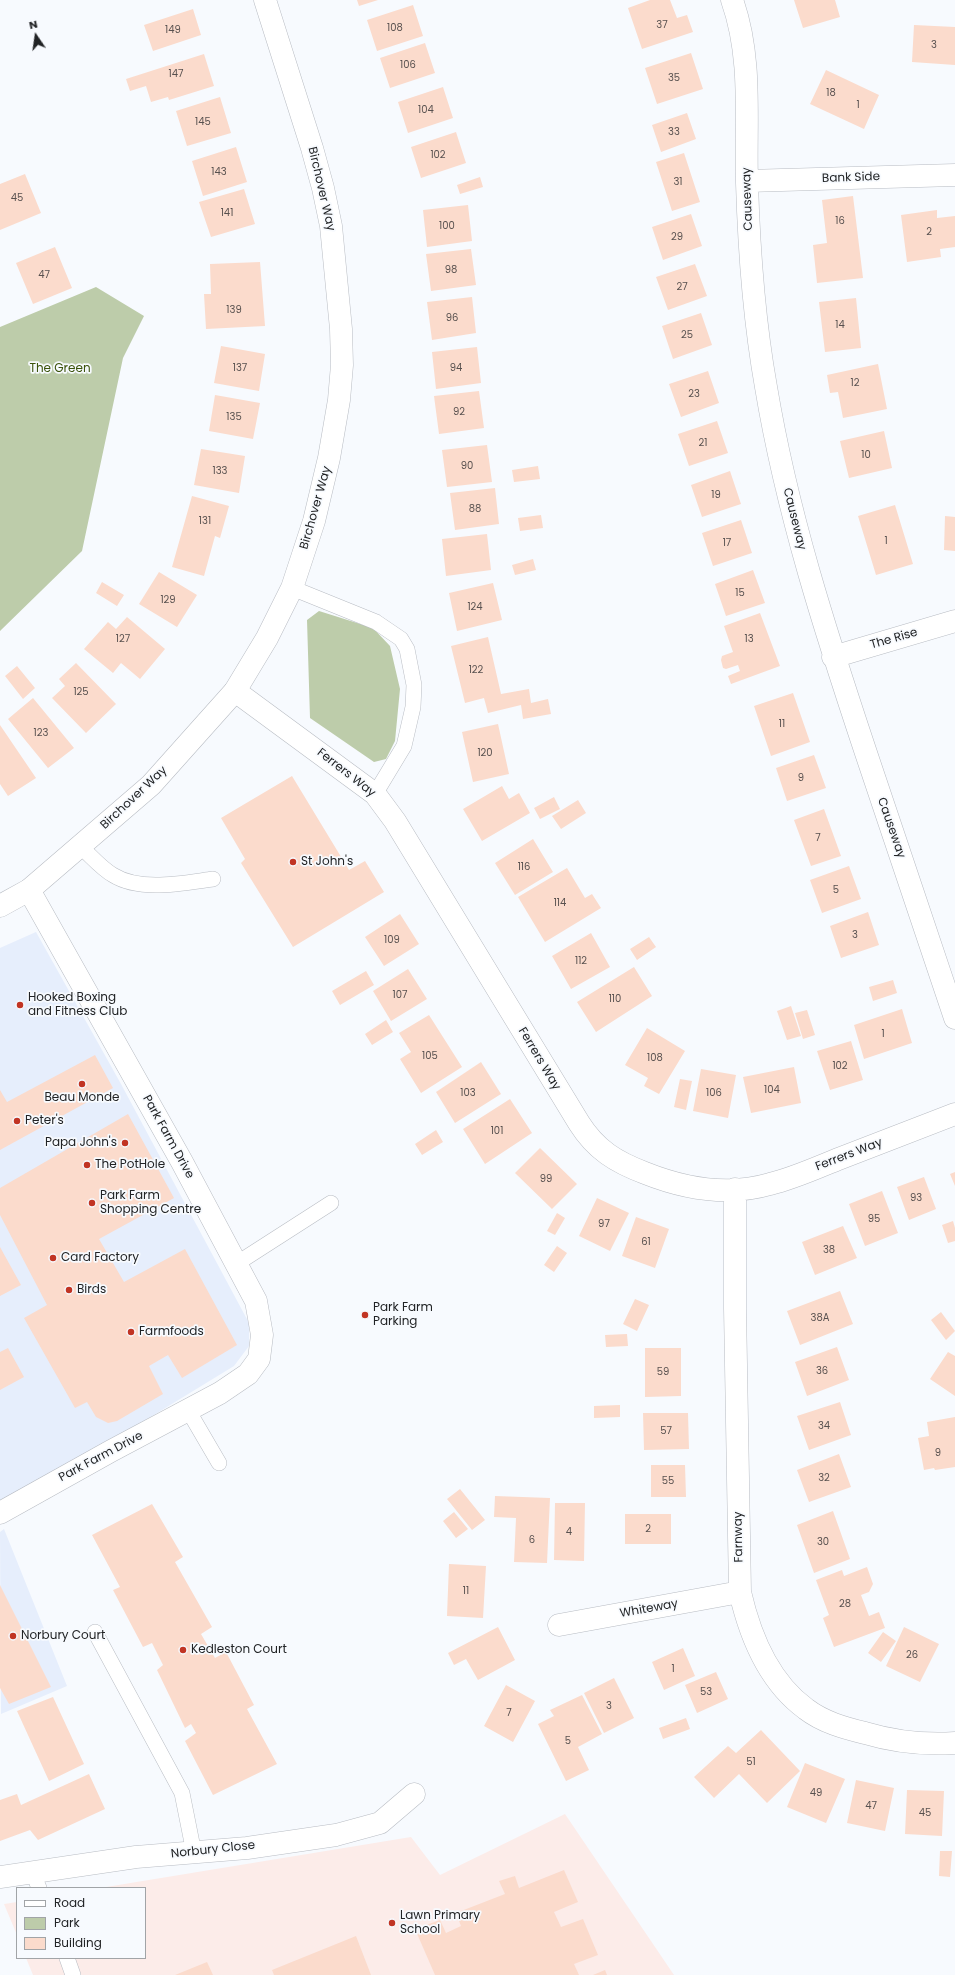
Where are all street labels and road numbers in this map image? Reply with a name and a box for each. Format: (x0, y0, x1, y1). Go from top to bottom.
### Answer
street label: Birchover Way (304, 146, 338, 232)
street label: Causeway (740, 167, 756, 231)
street label: Bank Side (822, 170, 880, 186)
street label: Birchover Way (297, 465, 335, 551)
street label: Causeway (779, 486, 809, 552)
street label: The Rise (869, 625, 919, 653)
street label: Ferrers Way (314, 746, 378, 800)
street label: Birchover Way (98, 763, 170, 833)
street label: Causeway (874, 796, 908, 860)
street label: Ferrers Way (515, 1025, 563, 1093)
street label: Park Farm Drive (139, 1093, 197, 1181)
street label: Ferrers Way (814, 1136, 884, 1174)
street label: Park Farm Drive (56, 1429, 146, 1485)
street label: Farnway (731, 1511, 747, 1563)
street label: Whiteway (619, 1597, 679, 1621)
street label: Norbury Close (170, 1838, 256, 1862)

